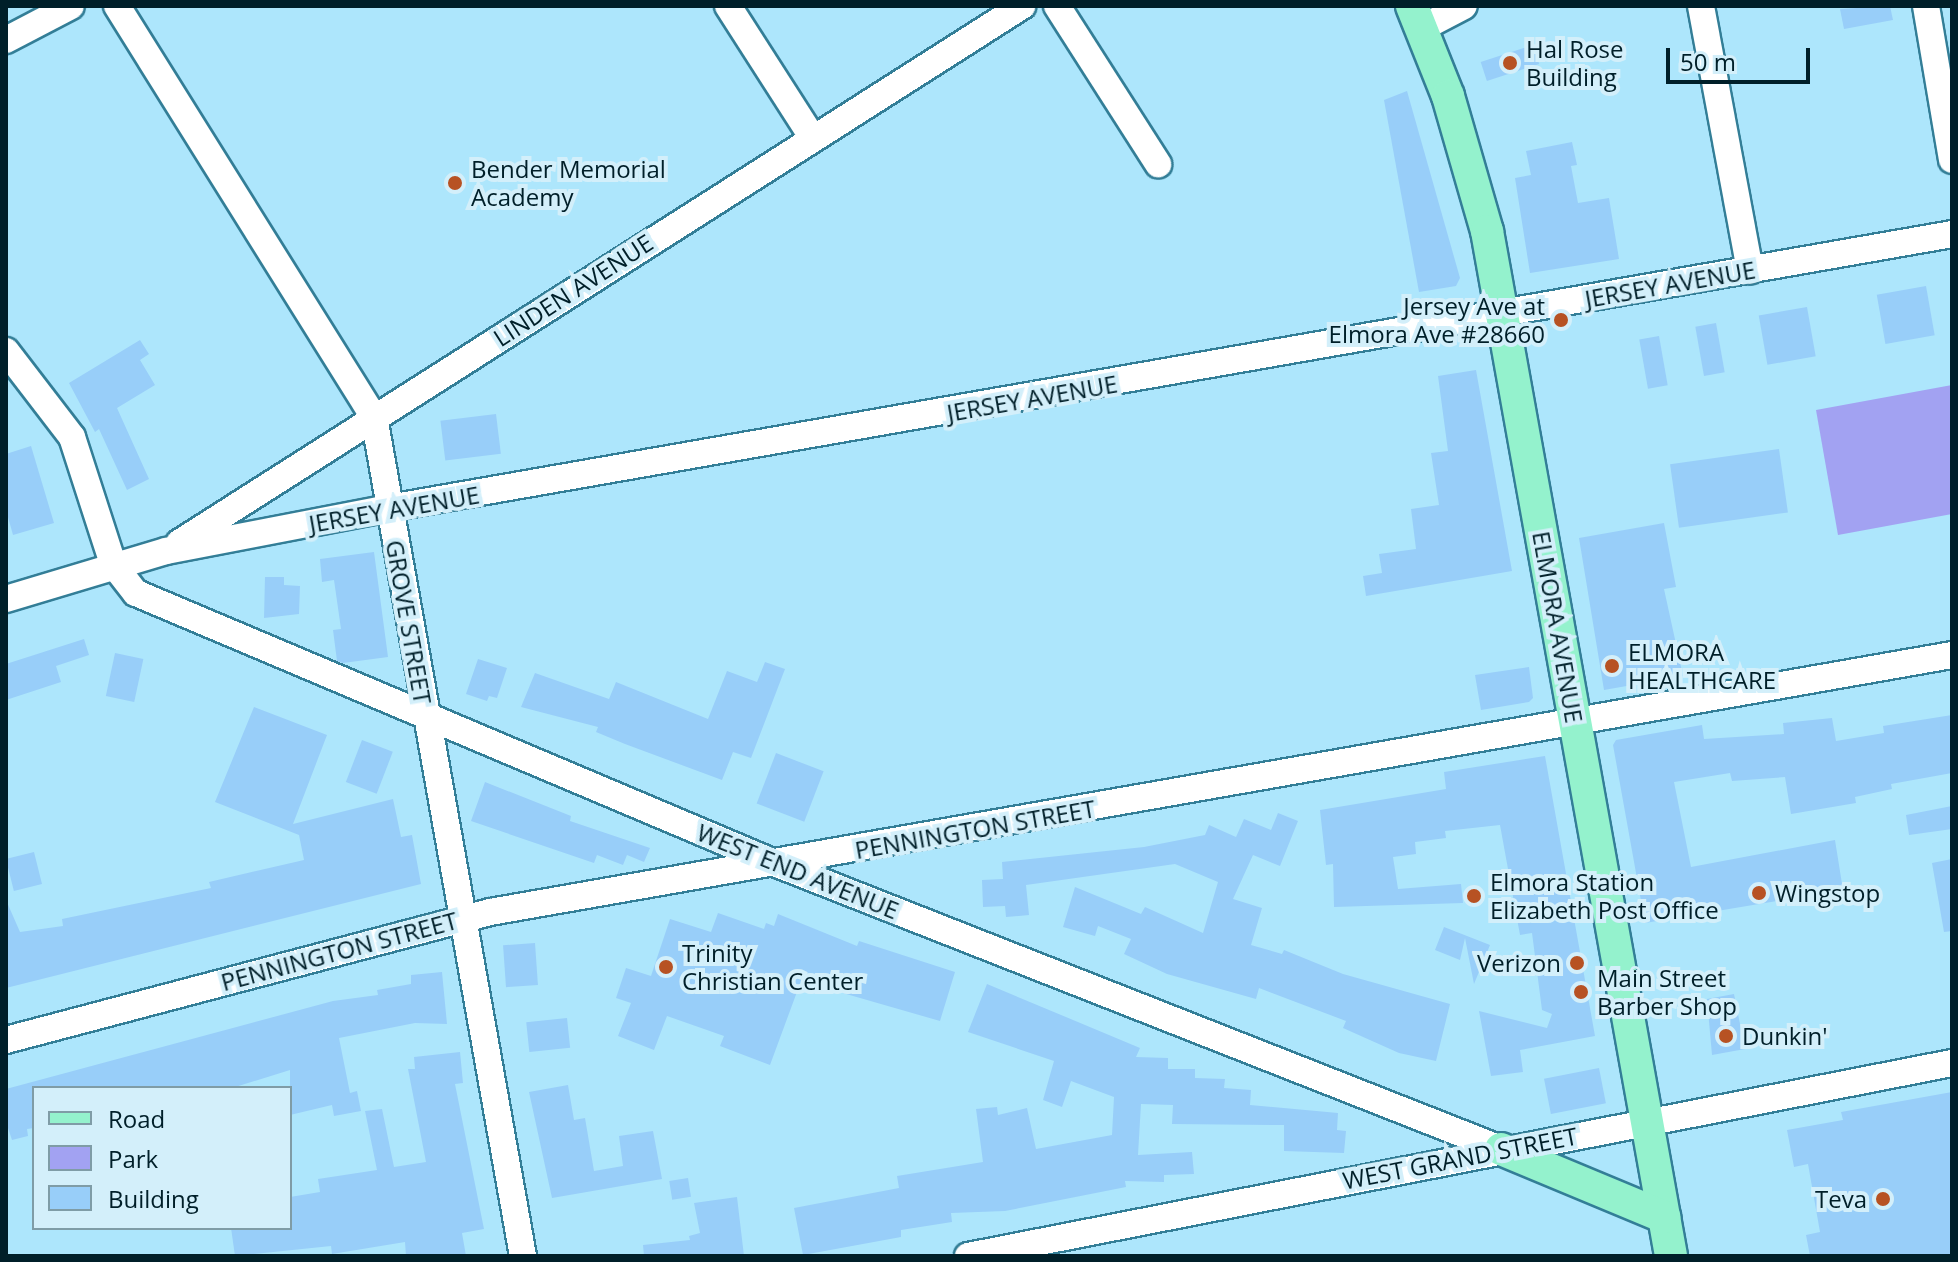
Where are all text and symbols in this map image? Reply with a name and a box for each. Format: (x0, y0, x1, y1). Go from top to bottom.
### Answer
scale bar (1670, 32, 1814, 82)
place label: Hal Rose Building (1526, 35, 1623, 91)
text: 50 m (1680, 45, 1736, 78)
marker: Hal Rose Building (1501, 54, 1519, 72)
place label: Bender Memorial Academy (471, 155, 666, 211)
marker: Bender Memorial Academy (446, 174, 464, 192)
street label: LINDEN AVENUE (488, 228, 658, 352)
street label: JERSEY AVENUE (1583, 255, 1757, 313)
place label: Jersey Ave at Elmora Ave #28660 (1329, 292, 1545, 348)
marker: Jersey Ave at Elmora Ave #28660 (1552, 311, 1570, 329)
street label: JERSEY AVENUE (945, 369, 1119, 427)
street label: JERSEY AVENUE (307, 480, 481, 538)
street label: ELMORA AVENUE (1527, 529, 1589, 725)
street label: GROVE STREET (380, 538, 438, 706)
place label: ELMORA HEALTHCARE (1628, 638, 1776, 694)
marker: ELMORA HEALTHCARE (1603, 657, 1621, 675)
street label: PENNINGTON STREET (853, 794, 1097, 864)
street label: WEST END AVENUE (693, 817, 903, 925)
place label: Elmora Station Elizabeth Post Office (1490, 868, 1719, 924)
place label: Wingstop (1775, 879, 1880, 907)
marker: Wingstop (1750, 884, 1768, 902)
marker: Elmora Station Elizabeth Post Office (1465, 887, 1483, 905)
street label: PENNINGTON STREET (218, 906, 460, 996)
place label: Trinity Christian Center (682, 939, 863, 995)
place label: Verizon (1477, 949, 1561, 977)
marker: Verizon (1568, 954, 1586, 972)
marker: Trinity Christian Center (657, 958, 675, 976)
place label: Main Street Barber Shop (1597, 964, 1737, 1020)
marker: Main Street Barber Shop (1572, 983, 1590, 1001)
place label: Dunkin' (1742, 1022, 1828, 1050)
marker: Dunkin' (1717, 1027, 1735, 1045)
legend (32, 1086, 292, 1230)
text: Road (108, 1102, 165, 1135)
street label: WEST GRAND STREET (1340, 1121, 1580, 1195)
text: Park (108, 1142, 158, 1175)
text: Building (108, 1182, 199, 1215)
place label: Teva (1815, 1185, 1867, 1213)
marker: Teva (1874, 1190, 1892, 1208)

